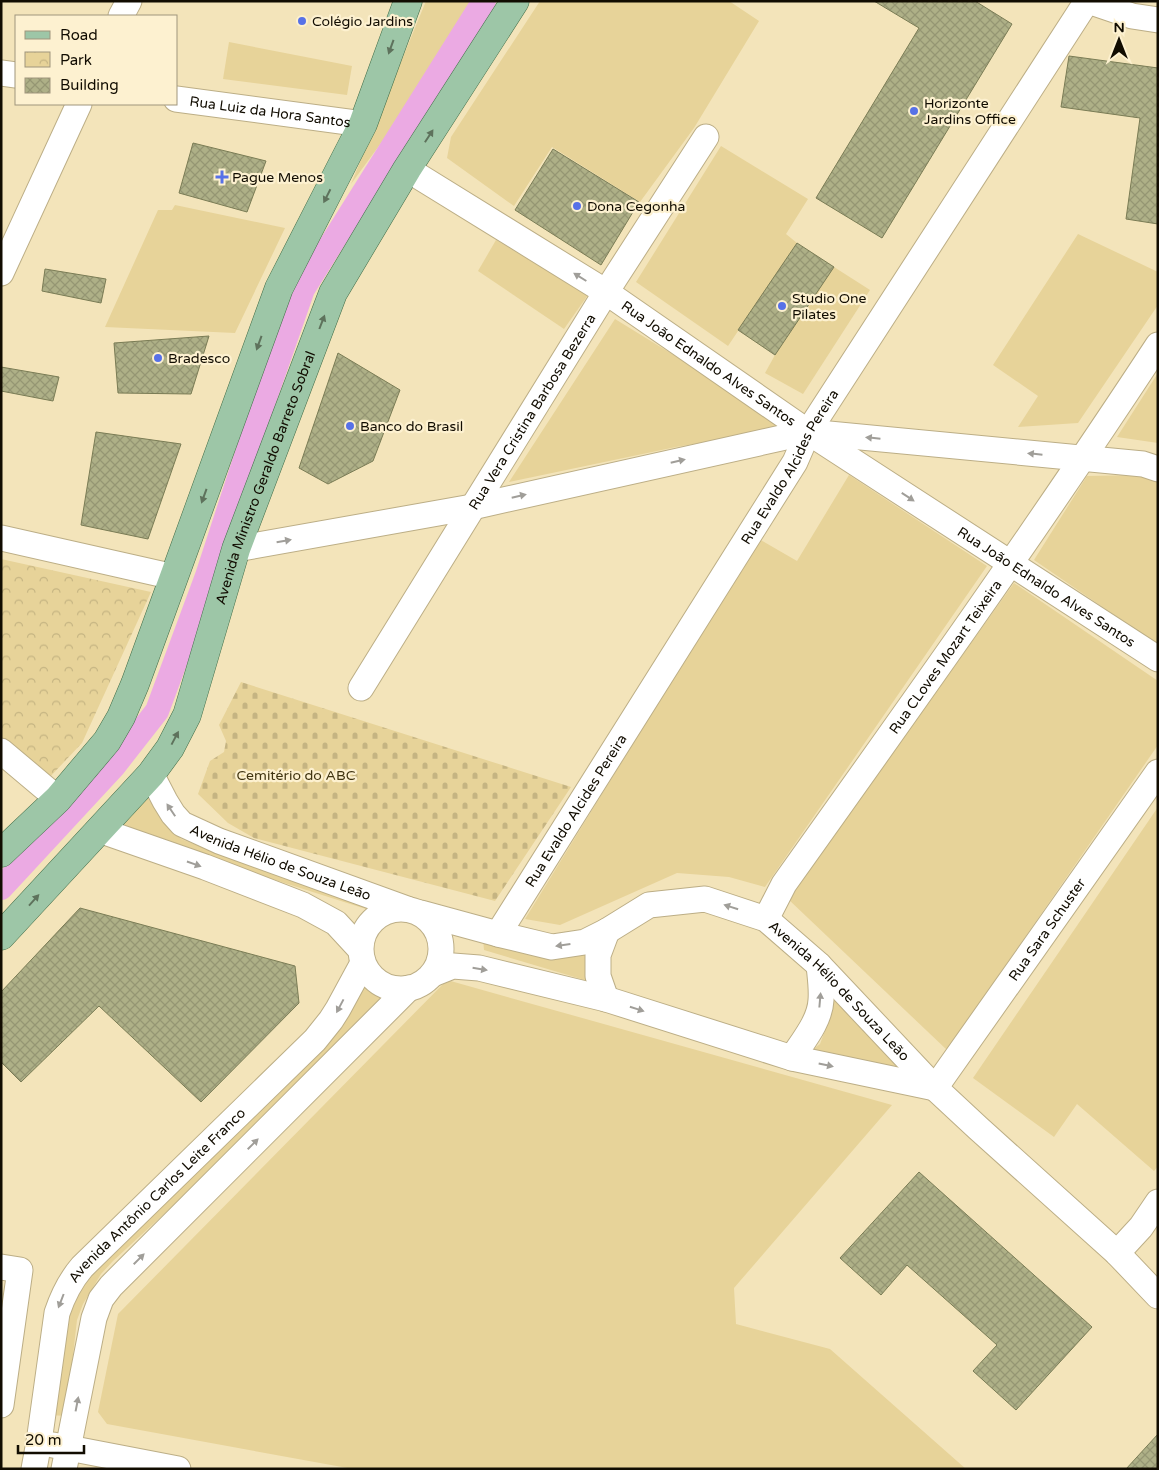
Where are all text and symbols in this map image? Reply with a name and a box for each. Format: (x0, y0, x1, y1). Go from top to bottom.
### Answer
place label: Colégio Jardins (312, 13, 413, 30)
legend (15, 15, 178, 105)
marker: Colégio Jardins (296, 15, 308, 27)
north arrow (1094, 15, 1144, 65)
text: N (1113, 19, 1125, 36)
text: Road (60, 26, 98, 44)
one-way arrow (387, 40, 395, 55)
text: Park (60, 51, 92, 69)
text: Building (60, 76, 119, 94)
street label: Rua Luiz da Hora Santos (189, 93, 352, 131)
place label: Horizonte Jardins Office (924, 95, 1016, 128)
marker: Horizonte Jardins Office (908, 105, 920, 117)
one-way arrow (424, 129, 433, 142)
place label: Pague Menos (232, 169, 323, 186)
marker: Pague Menos (216, 171, 228, 183)
one-way arrow (323, 189, 331, 203)
place label: Dona Cegonha (587, 198, 686, 215)
marker: Dona Cegonha (571, 200, 583, 212)
one-way arrow (573, 272, 587, 281)
place label: Studio One Pilates (792, 290, 866, 323)
street label: Rua João Ednaldo Alves Santos (618, 297, 799, 430)
marker: Studio One Pilates (776, 300, 788, 312)
street label: Rua Vera Cristina Barbosa Bezerra (465, 311, 600, 513)
one-way arrow (318, 314, 326, 329)
one-way arrow (255, 336, 262, 351)
street label: Avenida Ministro Geraldo Barreto Sobral (212, 349, 319, 607)
place label: Bradesco (168, 350, 230, 367)
marker: Bradesco (152, 352, 164, 364)
street label: Rua Evaldo Alcides Pereira (737, 386, 842, 548)
place label: Banco do Brasil (360, 418, 463, 435)
marker: Banco do Brasil (344, 420, 356, 432)
one-way arrow (865, 434, 881, 442)
one-way arrow (1026, 450, 1042, 458)
one-way arrow (670, 457, 685, 465)
one-way arrow (200, 489, 208, 504)
one-way arrow (512, 492, 527, 500)
one-way arrow (901, 492, 914, 502)
street label: Rua João Ednaldo Alves Santos (954, 523, 1139, 651)
one-way arrow (277, 536, 293, 544)
street label: Rua CLoves Mozart Teixeira (886, 577, 1005, 737)
one-way arrow (171, 731, 179, 746)
street label: Rua Evaldo Alcides Pereira (522, 731, 631, 890)
park label: Cemitério do ABC (237, 767, 356, 784)
one-way arrow (166, 803, 176, 817)
street label: Avenida Hélio de Souza Leão (187, 821, 373, 904)
one-way arrow (187, 860, 202, 868)
street label: Rua Sara Schuster (1005, 875, 1090, 984)
one-way arrow (28, 895, 40, 907)
one-way arrow (723, 903, 738, 911)
street label: Avenida Hélio de Souza Leão (765, 917, 913, 1065)
one-way arrow (554, 941, 570, 949)
one-way arrow (472, 965, 488, 973)
one-way arrow (817, 991, 825, 1007)
one-way arrow (336, 999, 344, 1013)
one-way arrow (630, 1006, 645, 1014)
one-way arrow (819, 1062, 835, 1070)
street label: Avenida Antônio Carlos Leite Franco (65, 1105, 249, 1286)
one-way arrow (247, 1138, 259, 1150)
one-way arrow (132, 1253, 144, 1265)
one-way arrow (57, 1293, 65, 1308)
one-way arrow (73, 1396, 81, 1411)
scale bar (18, 1422, 84, 1454)
text: 20 m (25, 1431, 62, 1449)

